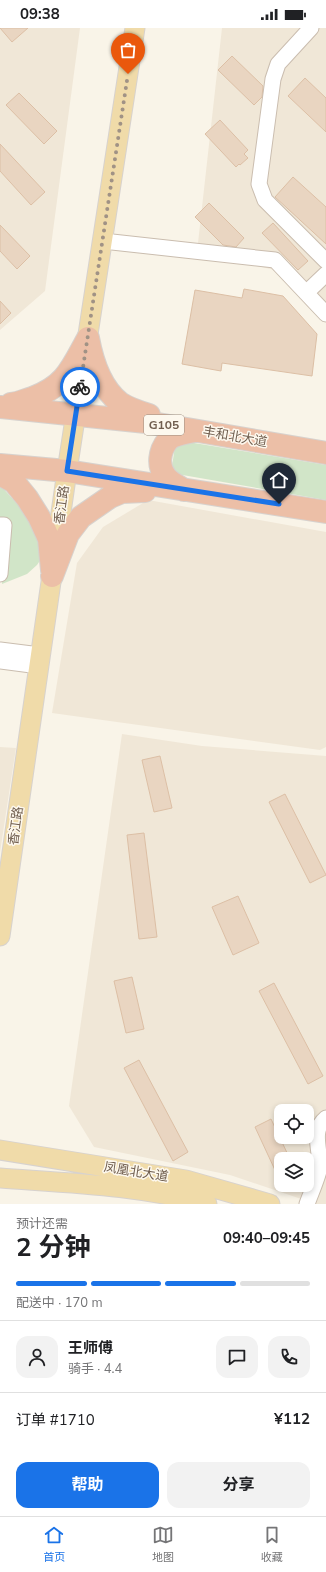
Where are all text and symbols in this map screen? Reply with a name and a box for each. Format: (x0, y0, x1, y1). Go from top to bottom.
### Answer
text: 09:38 (20, 4, 60, 24)
pin (111, 33, 145, 74)
icon: bag (117, 39, 139, 61)
courier (60, 367, 100, 407)
icon: bike (69, 376, 91, 398)
road number: G105 (144, 415, 184, 435)
street label: 丰和北大道 (201, 422, 269, 452)
pin (262, 463, 296, 504)
icon: home (268, 469, 290, 491)
street label: 香江路 (50, 484, 74, 526)
street label: 香江路 (4, 805, 28, 847)
map controls (274, 1104, 314, 1192)
button: locate (274, 1104, 314, 1144)
button: layers (274, 1152, 314, 1192)
street label: 凤凰北大道 (102, 1158, 170, 1186)
text: 预计还需 (16, 1215, 68, 1233)
text: 09:40–09:45 (223, 1228, 310, 1248)
text: 2 分钟 (16, 1230, 91, 1265)
text: 配送中 · 170 m (16, 1294, 103, 1312)
button: person (16, 1336, 58, 1378)
button: chat (216, 1336, 258, 1378)
button: phone (268, 1336, 310, 1378)
text: 王师傅 (68, 1338, 113, 1358)
text: 骑手 · 4.4 (68, 1360, 122, 1378)
text: ¥112 (274, 1409, 310, 1429)
text: 订单 #1710 (16, 1410, 95, 1430)
button: 帮助 (16, 1462, 159, 1508)
button: 分享 (167, 1462, 310, 1508)
tab: 首页 (43, 1524, 65, 1565)
tab: 地图 (152, 1524, 174, 1565)
tab: 收藏 (261, 1524, 283, 1565)

